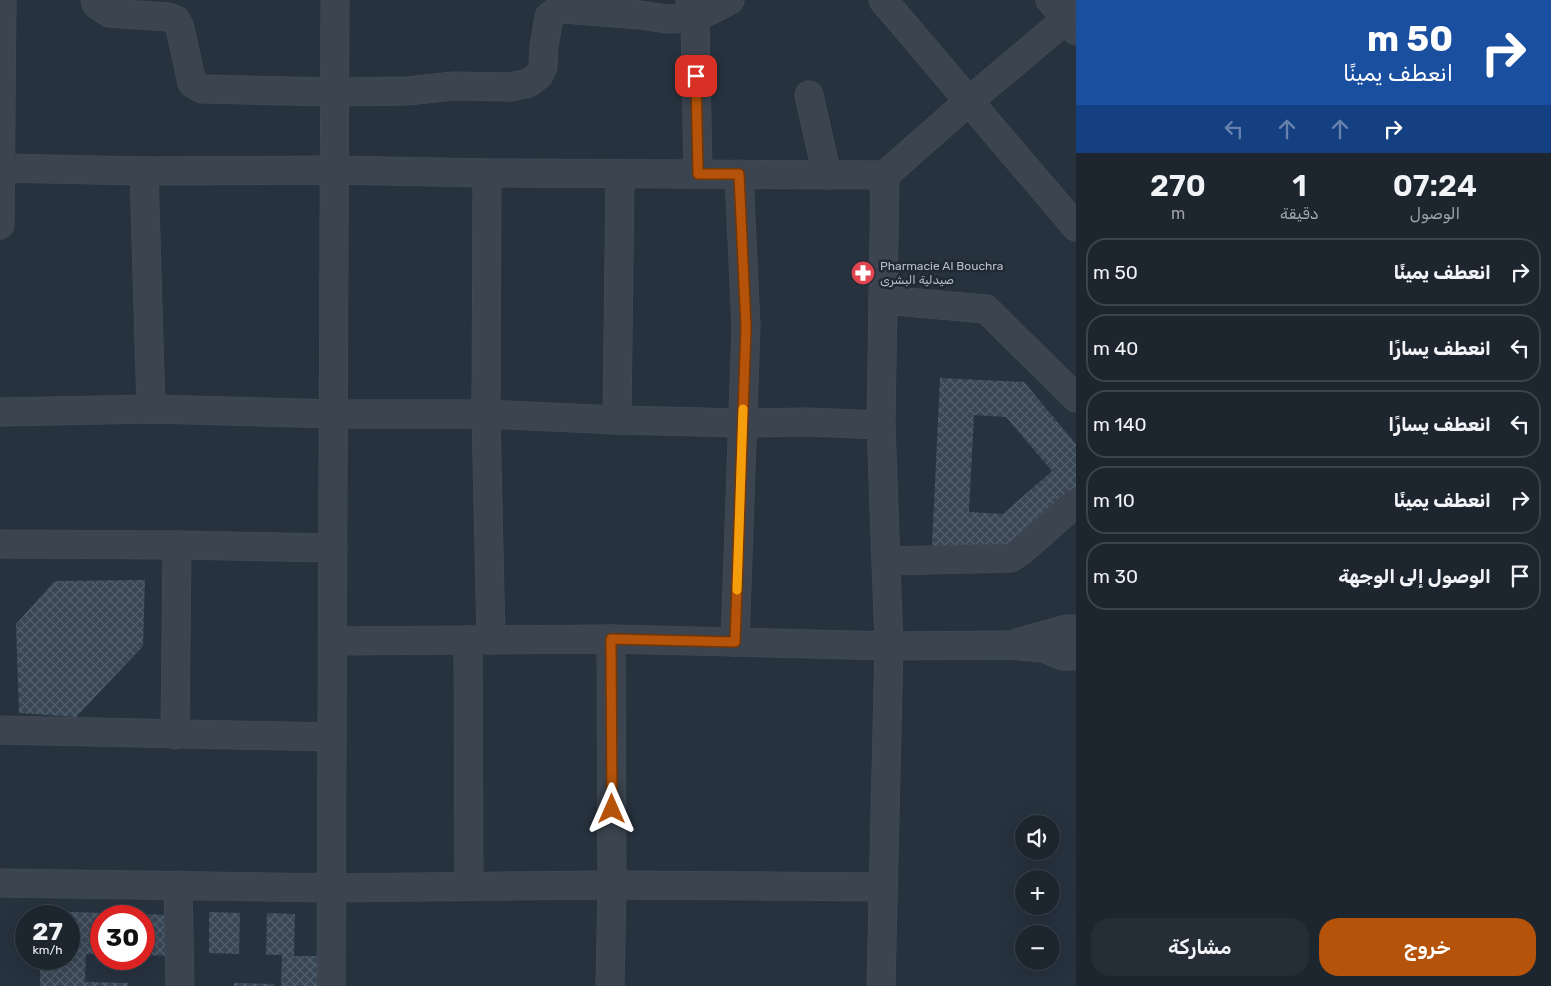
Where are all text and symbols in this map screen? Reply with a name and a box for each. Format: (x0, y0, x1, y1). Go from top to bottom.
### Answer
text: 50 m (1367, 18, 1453, 60)
icon: right (1471, 20, 1536, 85)
pin (675, 55, 717, 97)
text: انعطف يمينًا (1343, 60, 1453, 87)
icon: arrive (682, 62, 710, 90)
icon: left (1220, 115, 1248, 143)
icon: ahead (1273, 115, 1301, 143)
icon: ahead (1326, 115, 1354, 143)
icon: right (1379, 115, 1407, 143)
text: 270 (1150, 168, 1206, 204)
text: 1 (1292, 168, 1307, 204)
text: 07:24 (1393, 168, 1477, 204)
text: m (1171, 204, 1185, 223)
text: دقيقة (1280, 204, 1319, 223)
text: الوصول (1410, 204, 1460, 223)
icon: right (1506, 258, 1534, 286)
place label: Pharmacie Al Bouchra صيدلية البشرى (880, 259, 1003, 288)
pharmacy icon: Pharmacie Al Bouchra صيدلية البشرى (850, 260, 876, 286)
text: 50 m (1093, 261, 1138, 284)
text: انعطف يمينًا (1394, 261, 1491, 284)
icon: left (1506, 334, 1534, 362)
text: 40 m (1093, 337, 1138, 360)
text: انعطف يسارًا (1388, 337, 1491, 360)
icon: left (1506, 410, 1534, 438)
text: 140 m (1093, 413, 1147, 436)
text: انعطف يسارًا (1388, 413, 1491, 436)
icon: right (1506, 486, 1534, 514)
text: 10 m (1093, 489, 1135, 512)
text: انعطف يمينًا (1394, 489, 1491, 512)
icon: arrive (1506, 562, 1534, 590)
text: 30 m (1093, 565, 1138, 588)
text: الوصول إلى الوجهة (1338, 565, 1491, 588)
position arrow (585, 782, 637, 834)
map controls (1015, 815, 1060, 970)
button: sound (1015, 815, 1060, 860)
button: + (1015, 870, 1060, 915)
speed limit sign: 30 (90, 905, 155, 970)
text: 27 (32, 917, 63, 946)
button: مشاركة (1091, 918, 1309, 976)
button: خروج (1319, 918, 1536, 976)
button: − (1015, 925, 1060, 970)
text: km/h (33, 943, 62, 957)

